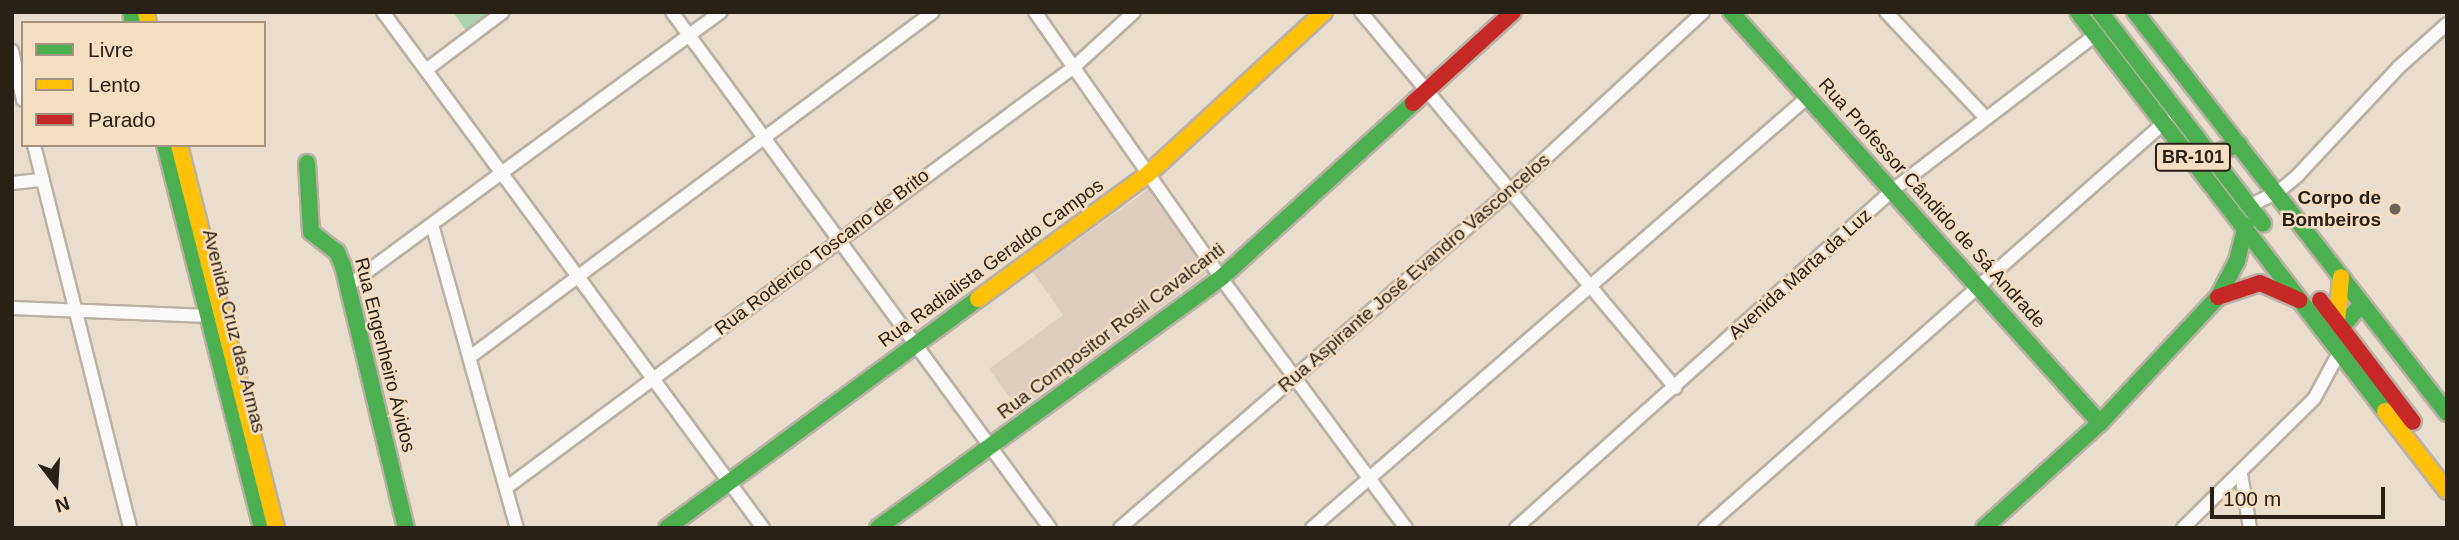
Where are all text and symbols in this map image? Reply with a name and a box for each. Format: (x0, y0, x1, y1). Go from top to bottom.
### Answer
legend (21, 21, 266, 147)
text: Livre (88, 38, 134, 61)
text: Lento (88, 73, 141, 96)
street label: Rua Professor Cândido de Sá Andrade (1813, 73, 2051, 333)
text: Parado (88, 108, 156, 131)
road number: BR-101 (2154, 142, 2232, 172)
street label: Rua Aspirante José Evandro Vasconcelos (1273, 148, 1555, 398)
street label: Rua Roderico Toscano de Brito (710, 164, 934, 340)
street label: Rua Radialista Geraldo Campos (874, 174, 1108, 352)
place label: Corpo de Bombeiros (2282, 187, 2381, 231)
marker: Corpo de Bombeiros (2387, 201, 2403, 217)
street label: Avenida Marta da Luz (1724, 204, 1876, 344)
street label: Avenida Cruz das Armas (198, 226, 270, 436)
street label: Rua Compositor Rosil Cavalcanti (993, 238, 1229, 424)
street label: Rua Engenheiro Ávidos (350, 255, 420, 455)
north arrow (21, 449, 91, 519)
scale bar (2214, 474, 2389, 518)
text: 100 m (2223, 487, 2281, 510)
text: N (53, 493, 72, 517)

